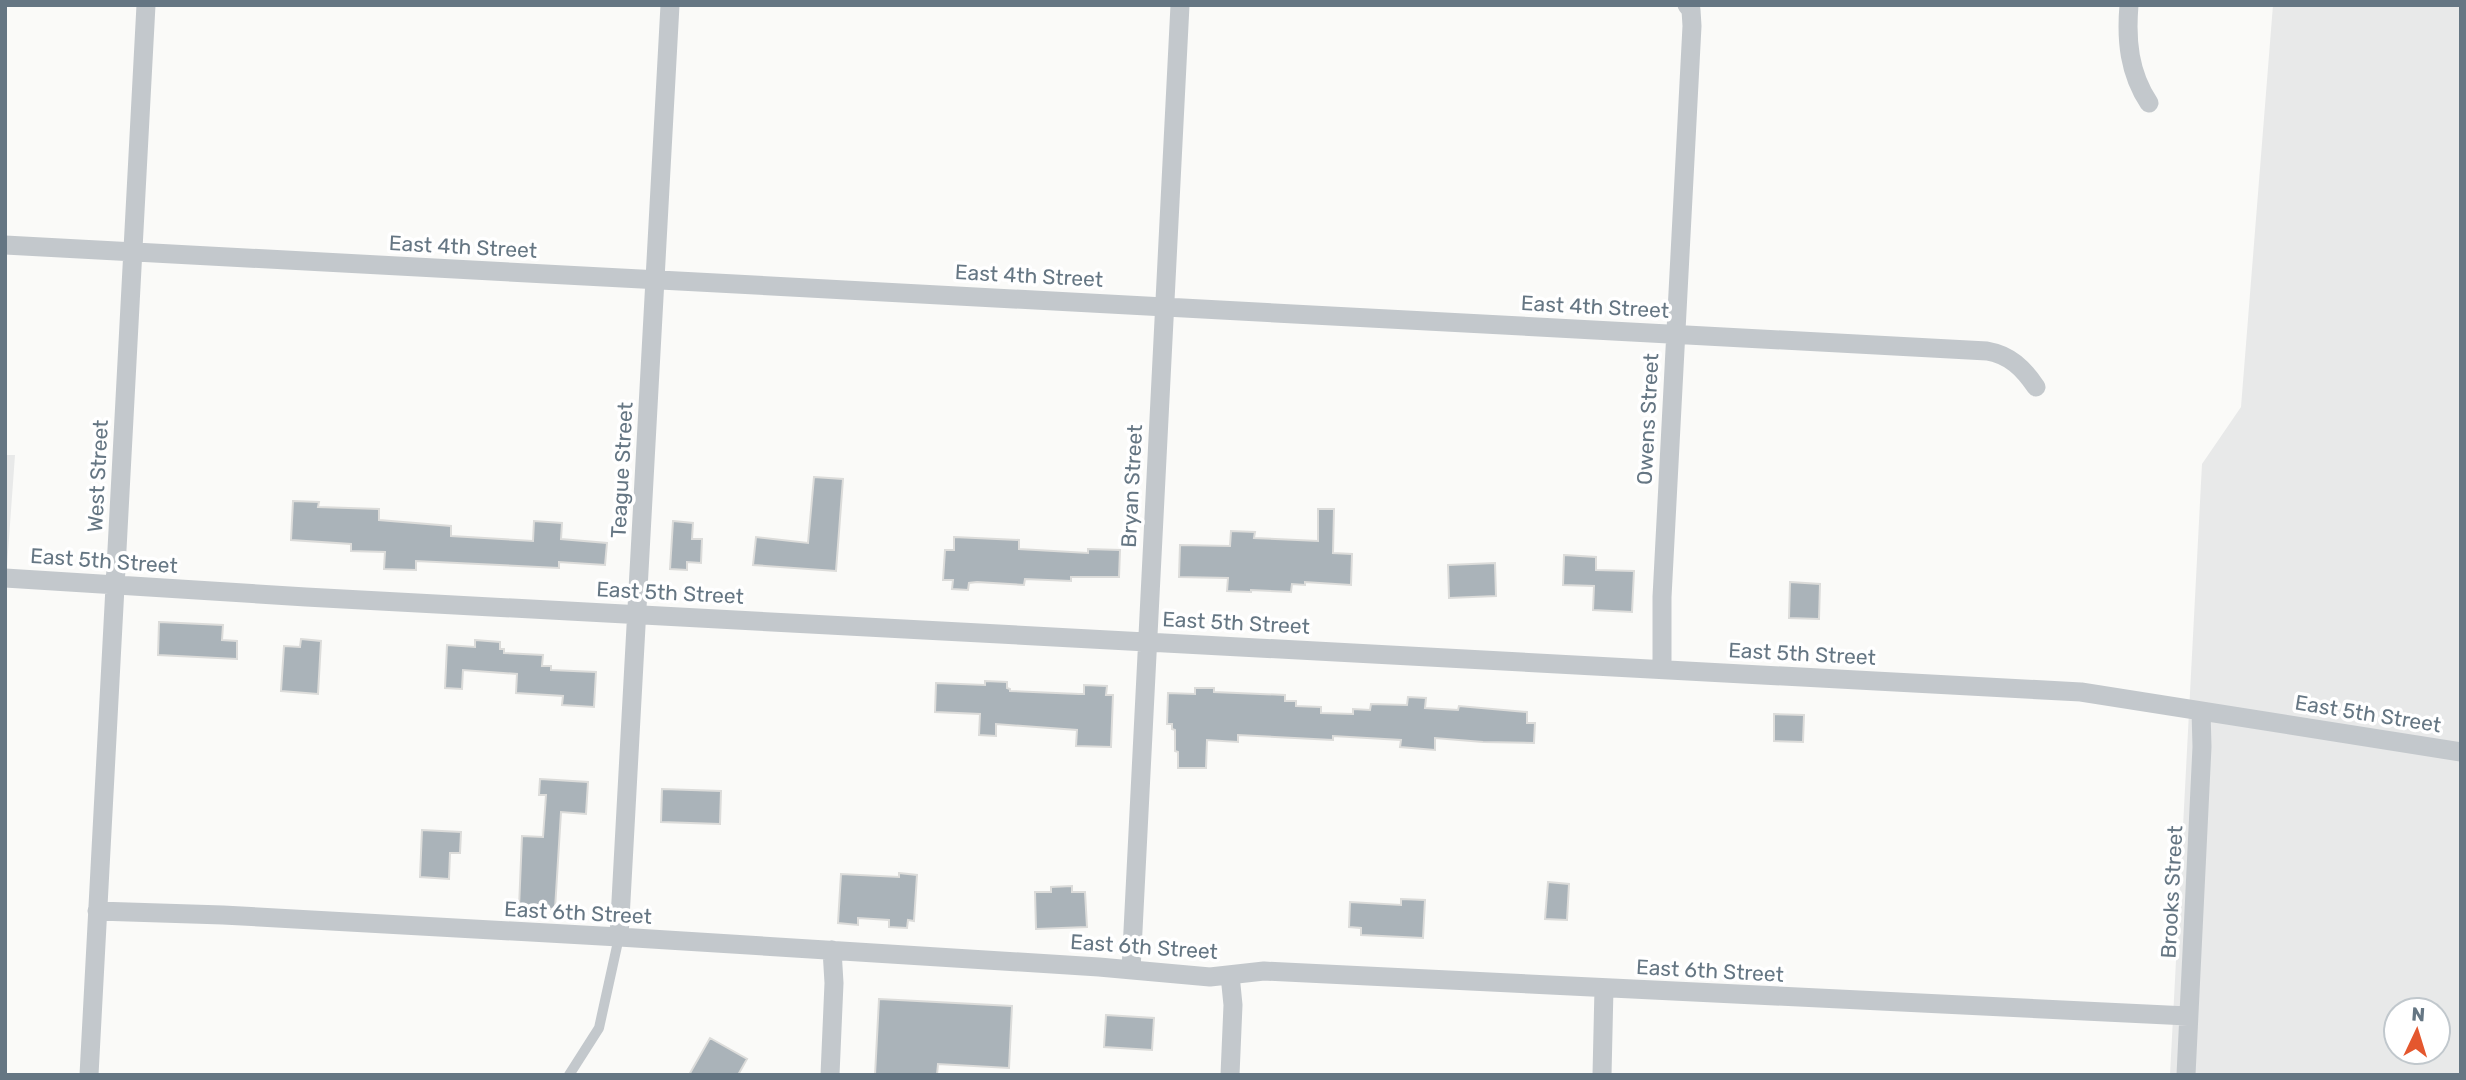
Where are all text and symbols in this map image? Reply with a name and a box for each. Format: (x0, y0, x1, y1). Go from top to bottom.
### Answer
street label: East 4th Street (388, 230, 538, 263)
street label: East 4th Street (954, 259, 1104, 292)
street label: East 4th Street (1520, 290, 1670, 323)
street label: Owens Street (1632, 352, 1663, 485)
street label: Teague Street (605, 401, 638, 539)
street label: West Street (82, 419, 113, 533)
street label: Bryan Street (1116, 424, 1147, 548)
street label: East 5th Street (29, 543, 179, 578)
street label: East 5th Street (596, 576, 744, 609)
street label: East 5th Street (1162, 606, 1310, 639)
street label: East 5th Street (1728, 637, 1876, 670)
street label: East 5th Street (2293, 690, 2443, 737)
street label: Brooks Street (2156, 825, 2187, 959)
street label: East 6th Street (504, 896, 653, 929)
street label: East 6th Street (1069, 929, 1219, 964)
street label: East 6th Street (1636, 954, 1785, 987)
north arrow (2382, 996, 2452, 1066)
text: N (2411, 1003, 2426, 1026)

